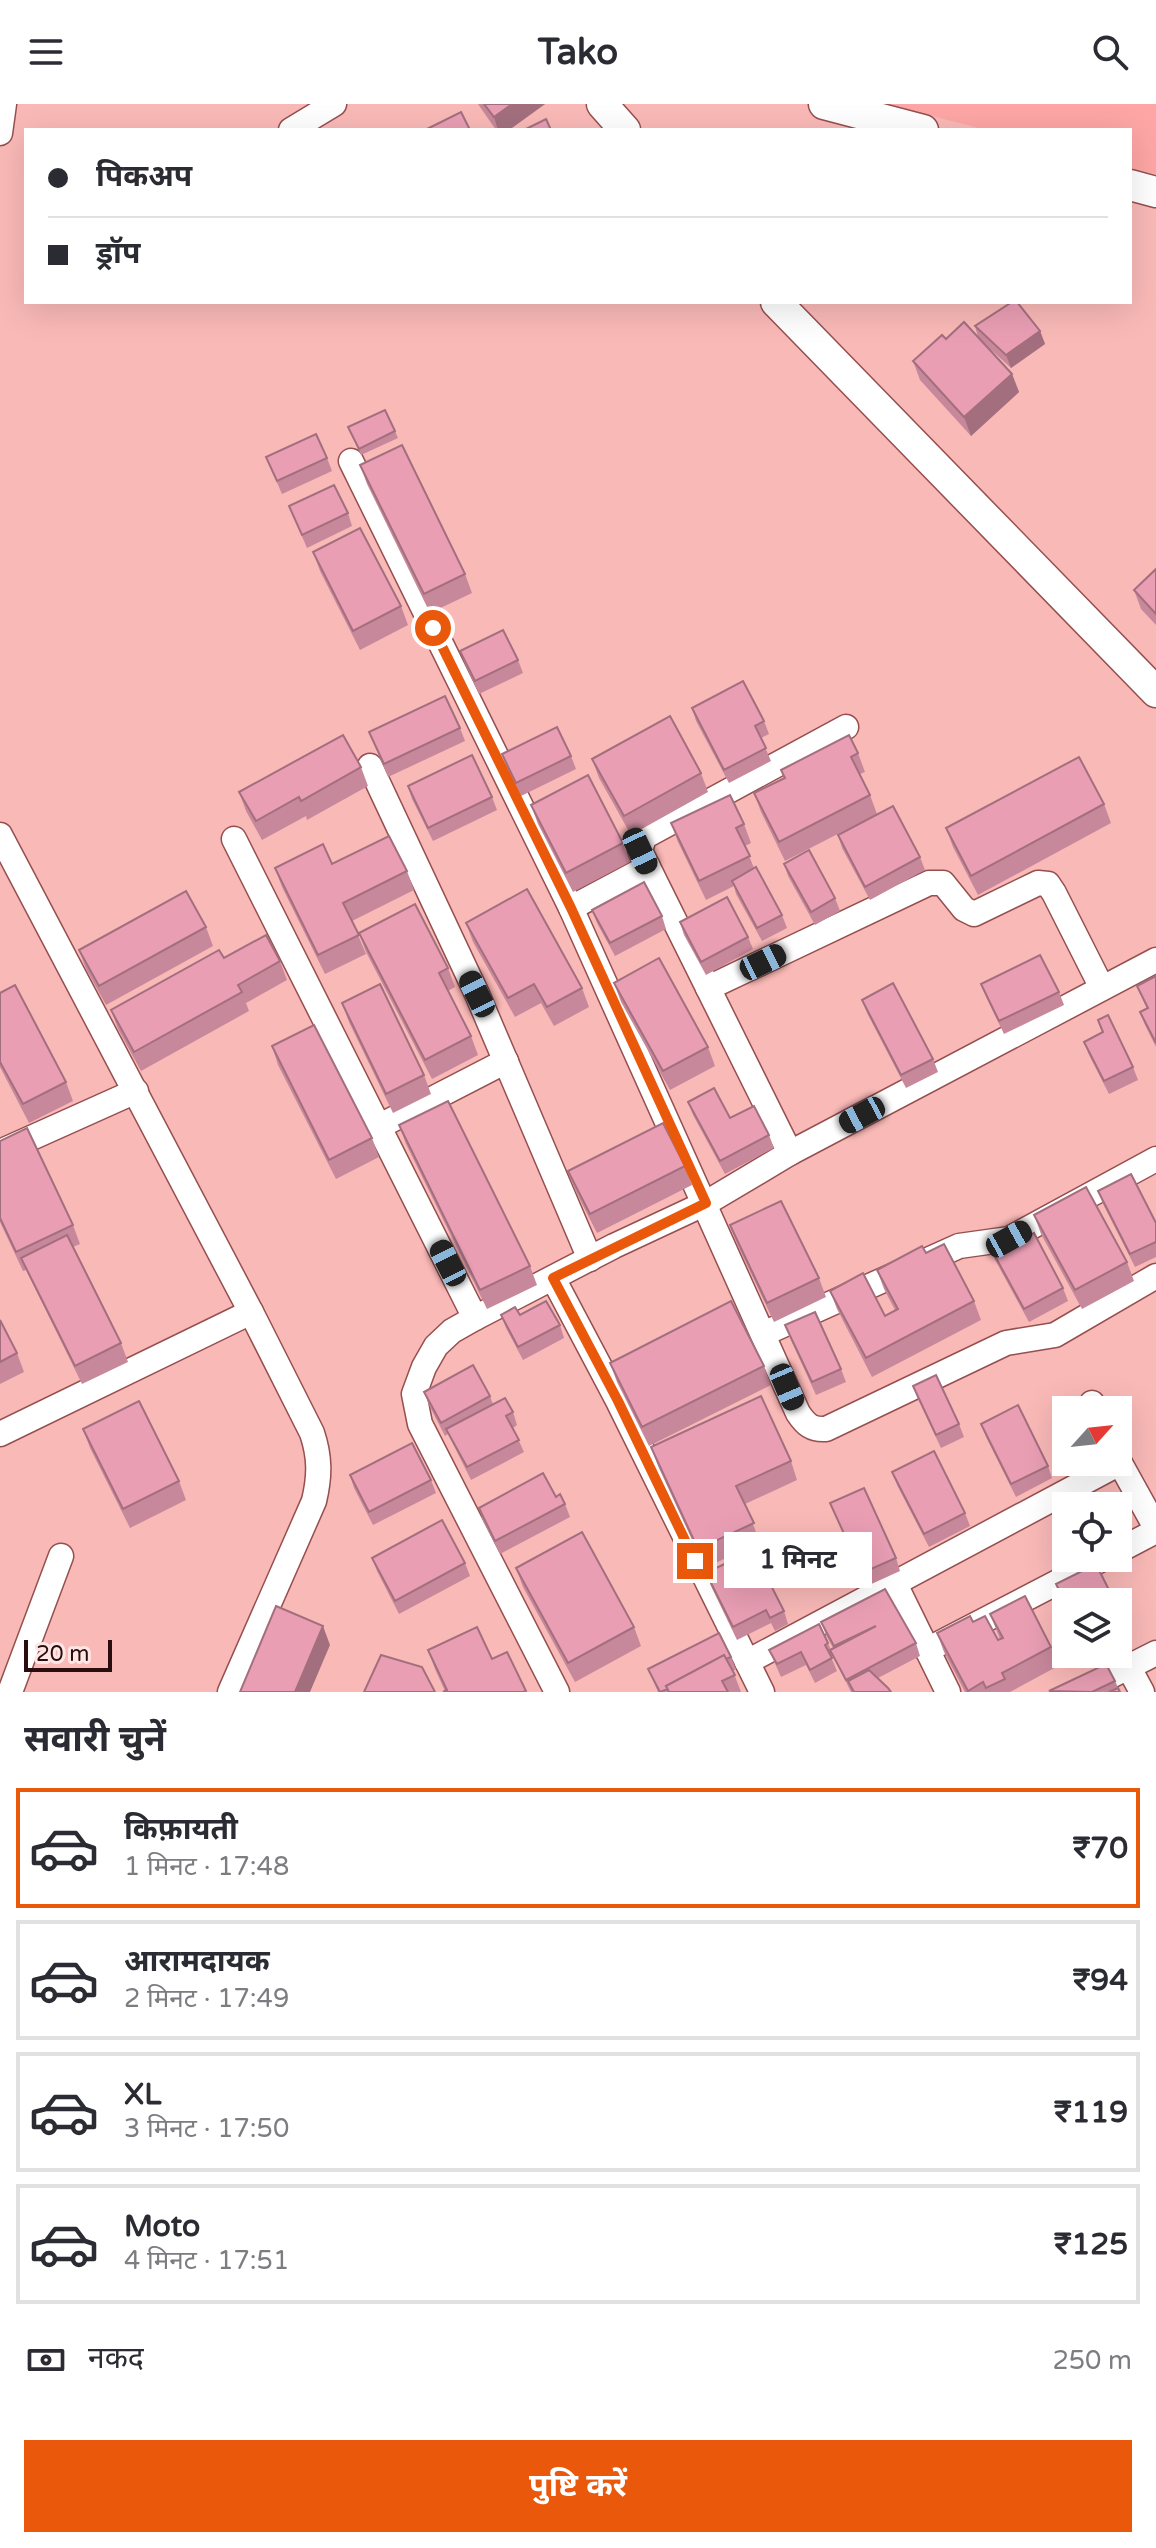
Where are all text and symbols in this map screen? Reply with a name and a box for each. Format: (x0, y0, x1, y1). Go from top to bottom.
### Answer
icon: menu (24, 30, 68, 74)
icon: search (1088, 30, 1132, 74)
text: Tako (538, 31, 618, 74)
text: पिकअप (96, 158, 192, 195)
text: ड्रॉप (96, 235, 140, 272)
route start (415, 610, 451, 646)
car (619, 824, 661, 878)
car (736, 941, 790, 983)
car (456, 967, 498, 1021)
car (835, 1093, 889, 1137)
car (982, 1217, 1036, 1261)
car (426, 1236, 470, 1290)
car (767, 1360, 807, 1414)
north arrow (1052, 1396, 1132, 1476)
map controls (1052, 1396, 1132, 1668)
button: locate (1052, 1492, 1132, 1572)
callout: 1 मिनट (723, 1533, 871, 1589)
route end (677, 1543, 713, 1579)
text: 1 मिनट (759, 1544, 837, 1575)
button: layers (1052, 1588, 1132, 1668)
scale bar (24, 1636, 112, 1672)
text: 20 m (36, 1641, 90, 1667)
text: सवारी चुनें (24, 1718, 166, 1761)
text: किफ़ायती (124, 1811, 238, 1848)
icon: car (28, 1812, 100, 1884)
text: ₹70 (1073, 1830, 1128, 1867)
text: 1 मिनट · 17:48 (124, 1851, 289, 1882)
text: आरामदायक (124, 1943, 270, 1980)
icon: car (28, 1944, 100, 2016)
text: ₹94 (1073, 1962, 1128, 1999)
text: 2 मिनट · 17:49 (124, 1983, 289, 2014)
icon: car (28, 2076, 100, 2148)
text: XL (124, 2076, 161, 2113)
text: ₹119 (1054, 2094, 1128, 2131)
text: 3 मिनट · 17:50 (124, 2113, 289, 2144)
icon: car (28, 2208, 100, 2280)
text: Moto (124, 2208, 200, 2245)
text: ₹125 (1054, 2226, 1128, 2263)
text: 4 मिनट · 17:51 (124, 2245, 289, 2276)
icon: cash (24, 2338, 68, 2382)
text: नकद (88, 2340, 144, 2377)
text: 250 m (1052, 2345, 1132, 2376)
button: पुष्टि करें (24, 2440, 1132, 2532)

